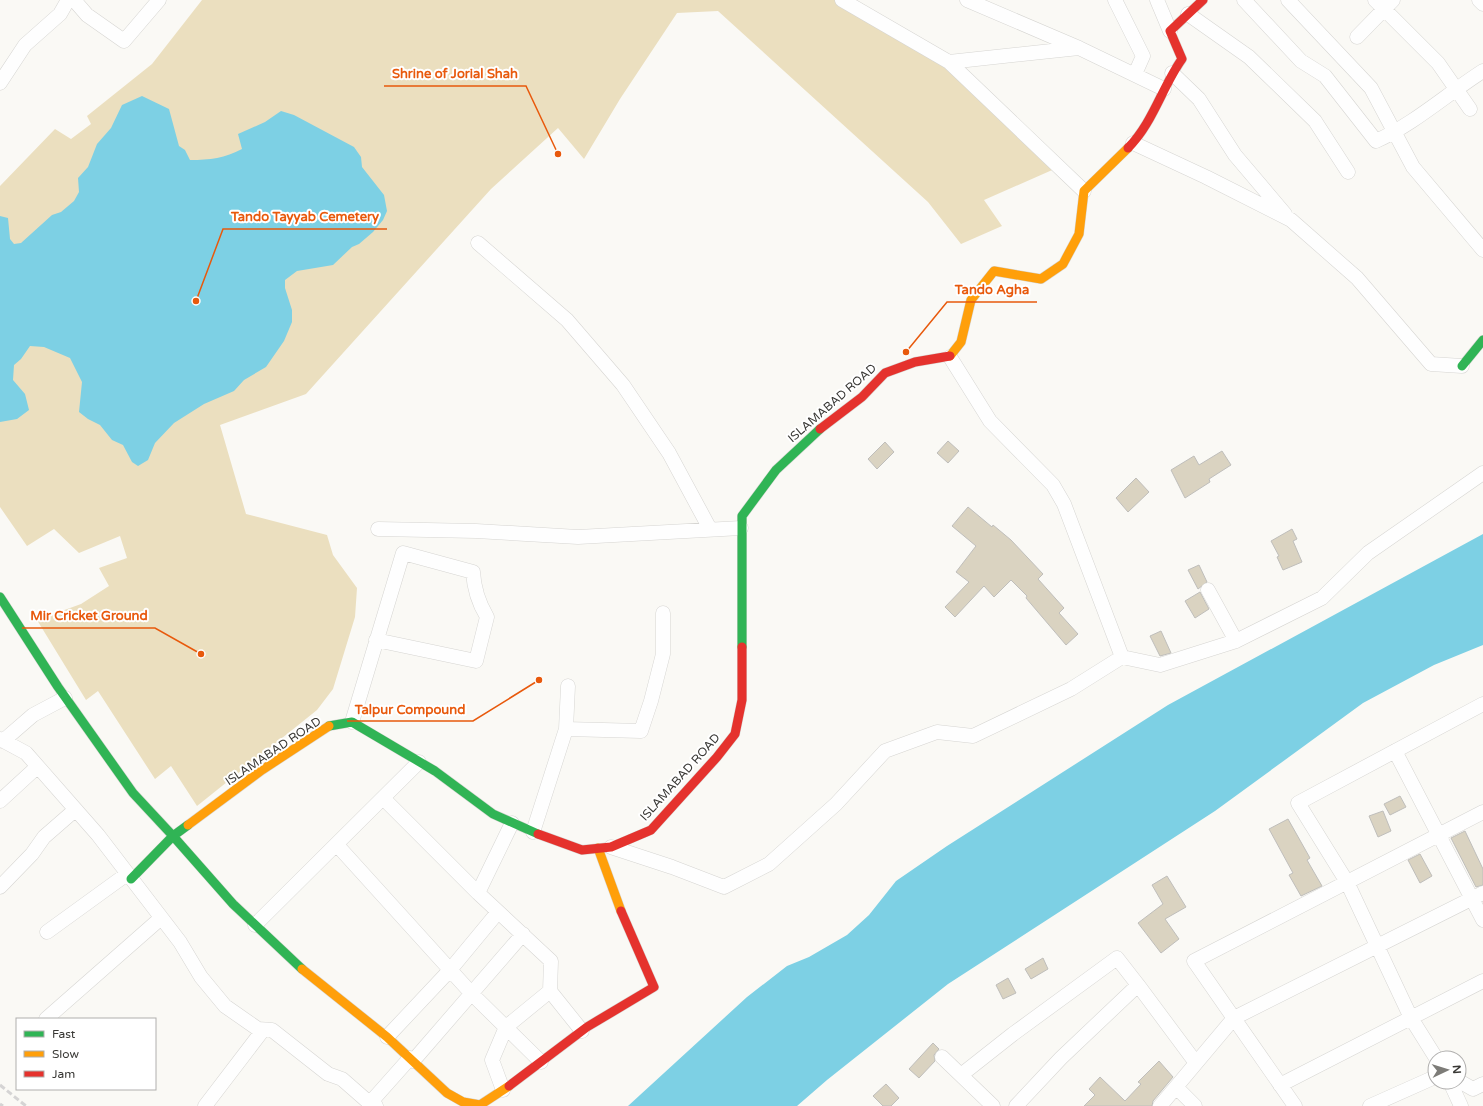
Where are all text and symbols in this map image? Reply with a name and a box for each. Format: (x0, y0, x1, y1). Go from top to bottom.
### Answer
callout: Shrine of Jorial Shah (384, 61, 526, 86)
text: Shrine of Jorial Shah (392, 66, 518, 82)
callout: Tando Tayyab Cemetery (223, 204, 387, 229)
text: Tando Tayyab Cemetery (230, 209, 379, 225)
callout: Tando Agha (947, 277, 1037, 302)
text: Tando Agha (954, 282, 1029, 298)
street label: ISLAMABAD ROAD (785, 361, 879, 445)
callout: Mir Cricket Ground (22, 603, 155, 628)
text: Mir Cricket Ground (30, 608, 148, 624)
callout: Talpur Compound (347, 696, 473, 721)
text: Talpur Compound (354, 702, 465, 718)
street label: ISLAMABAD ROAD (222, 714, 324, 788)
street label: ISLAMABAD ROAD (637, 731, 723, 823)
legend (16, 1018, 156, 1090)
text: Fast (52, 1027, 76, 1041)
text: Slow (52, 1047, 79, 1061)
north arrow (1427, 1050, 1467, 1090)
text: N (1450, 1064, 1463, 1074)
text: Jam (52, 1067, 75, 1081)

